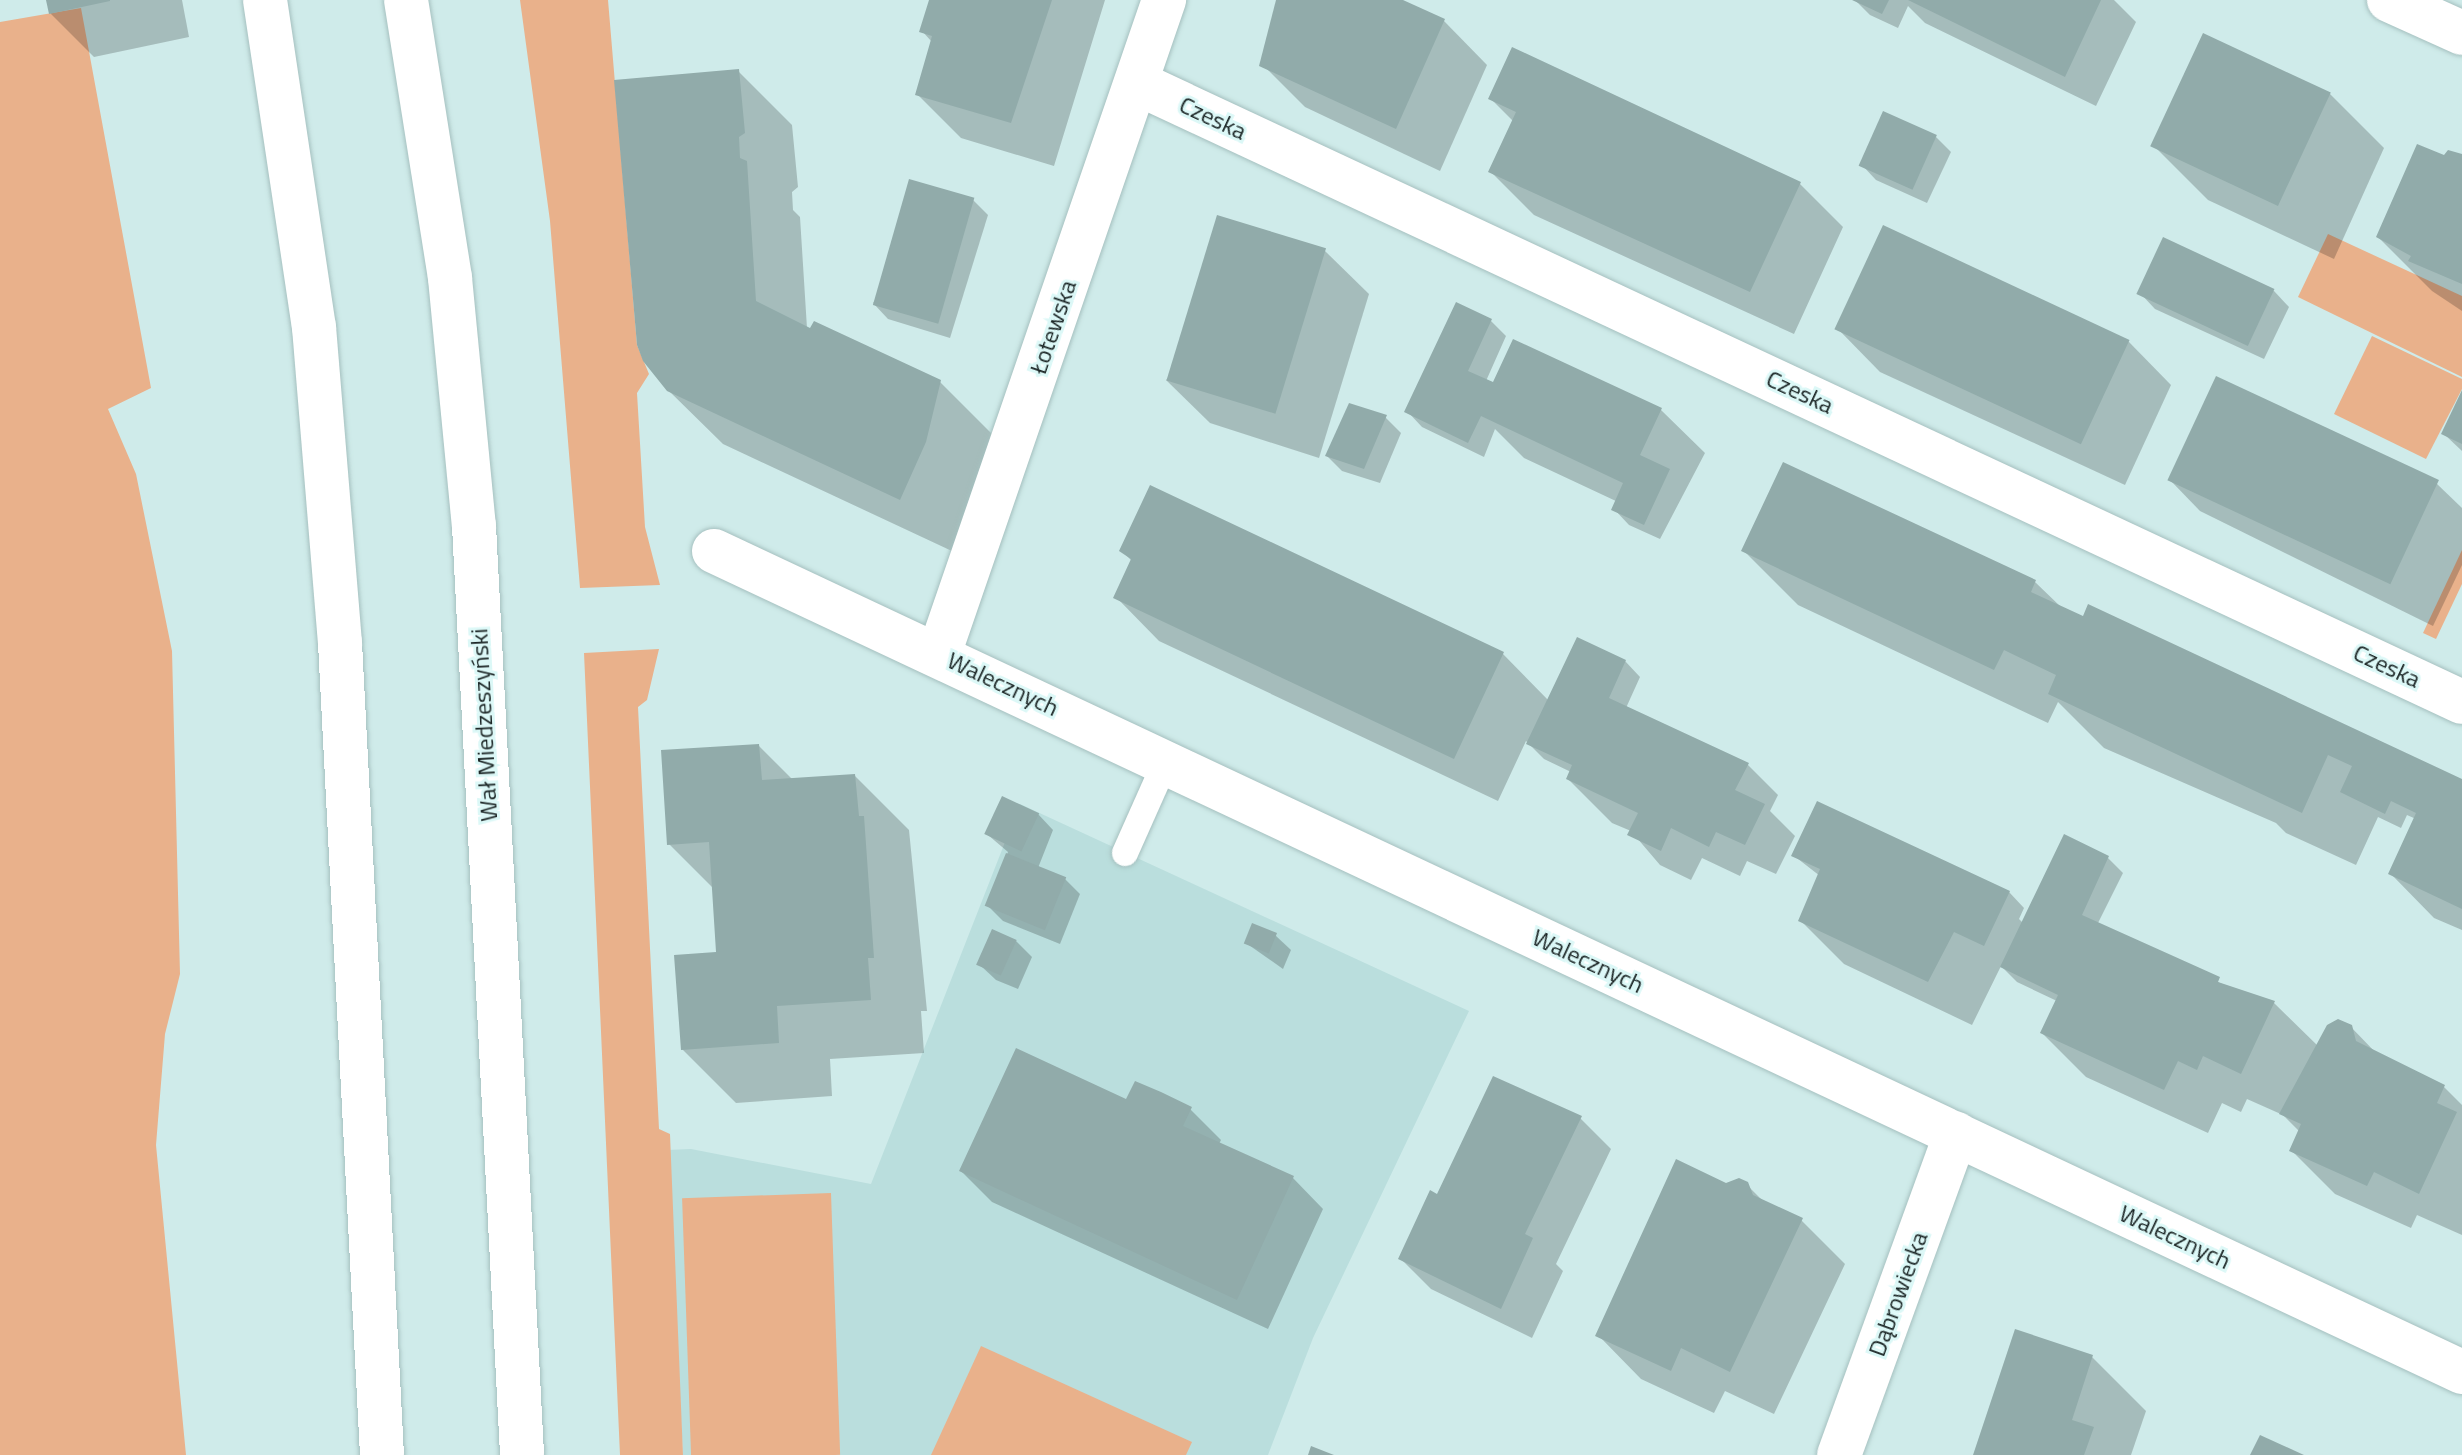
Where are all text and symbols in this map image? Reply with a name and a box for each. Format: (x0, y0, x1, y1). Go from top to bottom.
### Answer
street label: Czeska (1175, 90, 1251, 146)
street label: Łotewska (1024, 276, 1082, 378)
street label: Czeska (1762, 364, 1838, 420)
street label: Wał Miedzeszyński (465, 628, 503, 822)
street label: Czeska (2349, 638, 2425, 694)
street label: Walecznych (943, 646, 1063, 722)
street label: Walecznych (1528, 923, 1648, 999)
street label: Walecznych (2115, 1199, 2235, 1275)
street label: Dąbrowiecka (1862, 1228, 1934, 1360)

